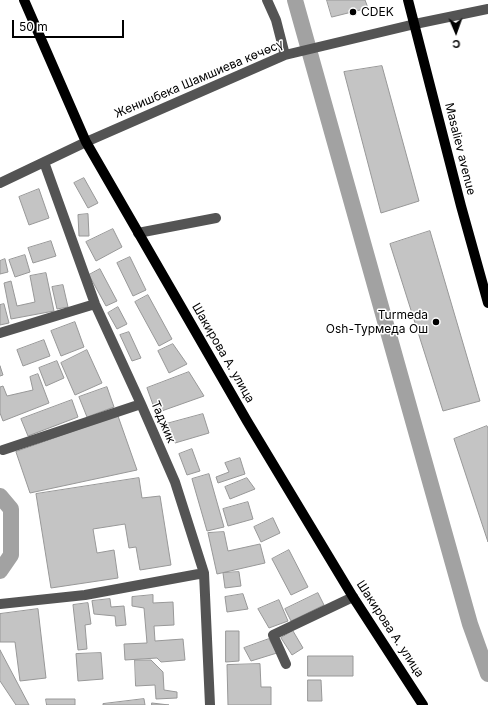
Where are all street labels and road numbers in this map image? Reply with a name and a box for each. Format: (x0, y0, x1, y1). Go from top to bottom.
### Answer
street label: Женишбека Шамшиева көчөсү (112, 37, 286, 121)
street label: Masaliev avenue (442, 101, 478, 197)
street label: Шакирова А. улица (189, 301, 257, 405)
street label: Таджик (148, 399, 178, 445)
street label: Шакирова А. улица (353, 578, 427, 680)

